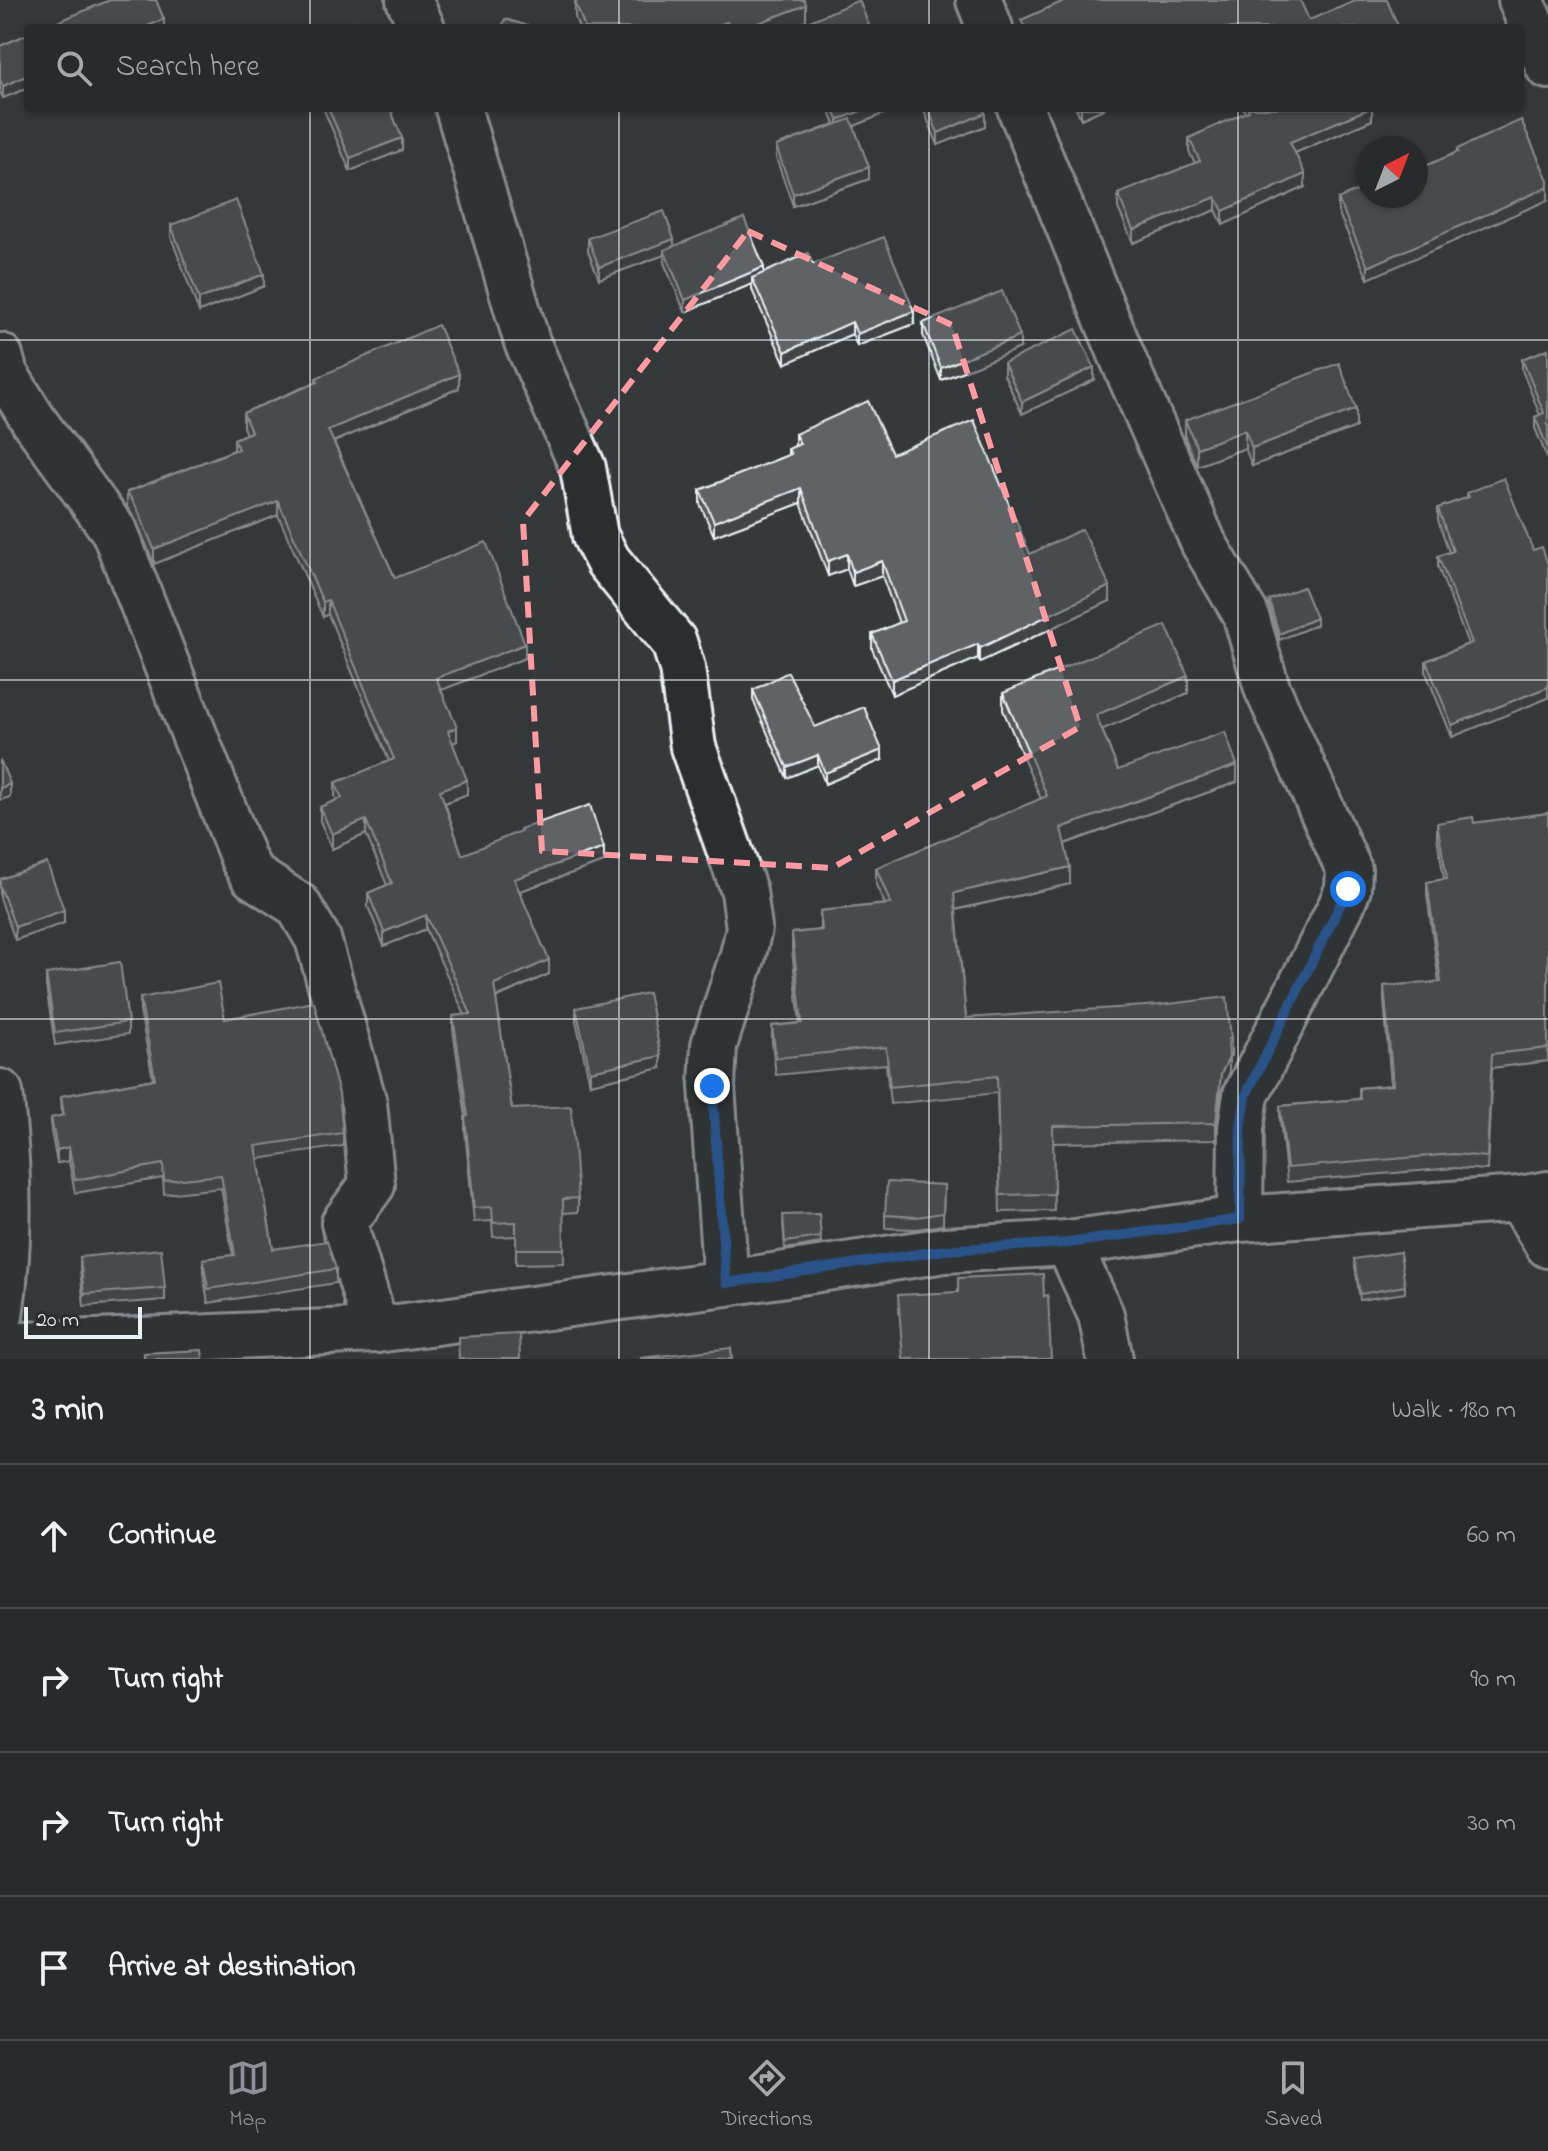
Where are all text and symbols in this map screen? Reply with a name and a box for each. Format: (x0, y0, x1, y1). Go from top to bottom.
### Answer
search box (24, 24, 1524, 112)
icon: search (52, 46, 96, 90)
text: Search here (116, 46, 260, 90)
north arrow (1356, 136, 1428, 208)
route start (1330, 871, 1366, 907)
route end (694, 1068, 730, 1104)
scale bar (24, 1303, 142, 1339)
text: 20 m (36, 1305, 79, 1337)
text: 3 min (32, 1386, 104, 1436)
text: Walk · 180 m (1392, 1392, 1516, 1430)
icon: ahead (32, 1514, 76, 1558)
text: Continue (108, 1514, 216, 1558)
text: 60 m (1467, 1517, 1516, 1555)
icon: right (32, 1658, 76, 1702)
text: Turn right (108, 1658, 223, 1702)
text: 90 m (1470, 1661, 1516, 1699)
icon: right (32, 1802, 76, 1846)
text: Turn right (108, 1802, 223, 1846)
text: 30 m (1467, 1805, 1516, 1843)
icon: arrive (32, 1946, 76, 1990)
text: Arrive at destination (108, 1946, 356, 1990)
tab: Map (226, 2056, 270, 2136)
tab: Directions (722, 2056, 813, 2136)
tab: Saved (1265, 2056, 1322, 2136)

